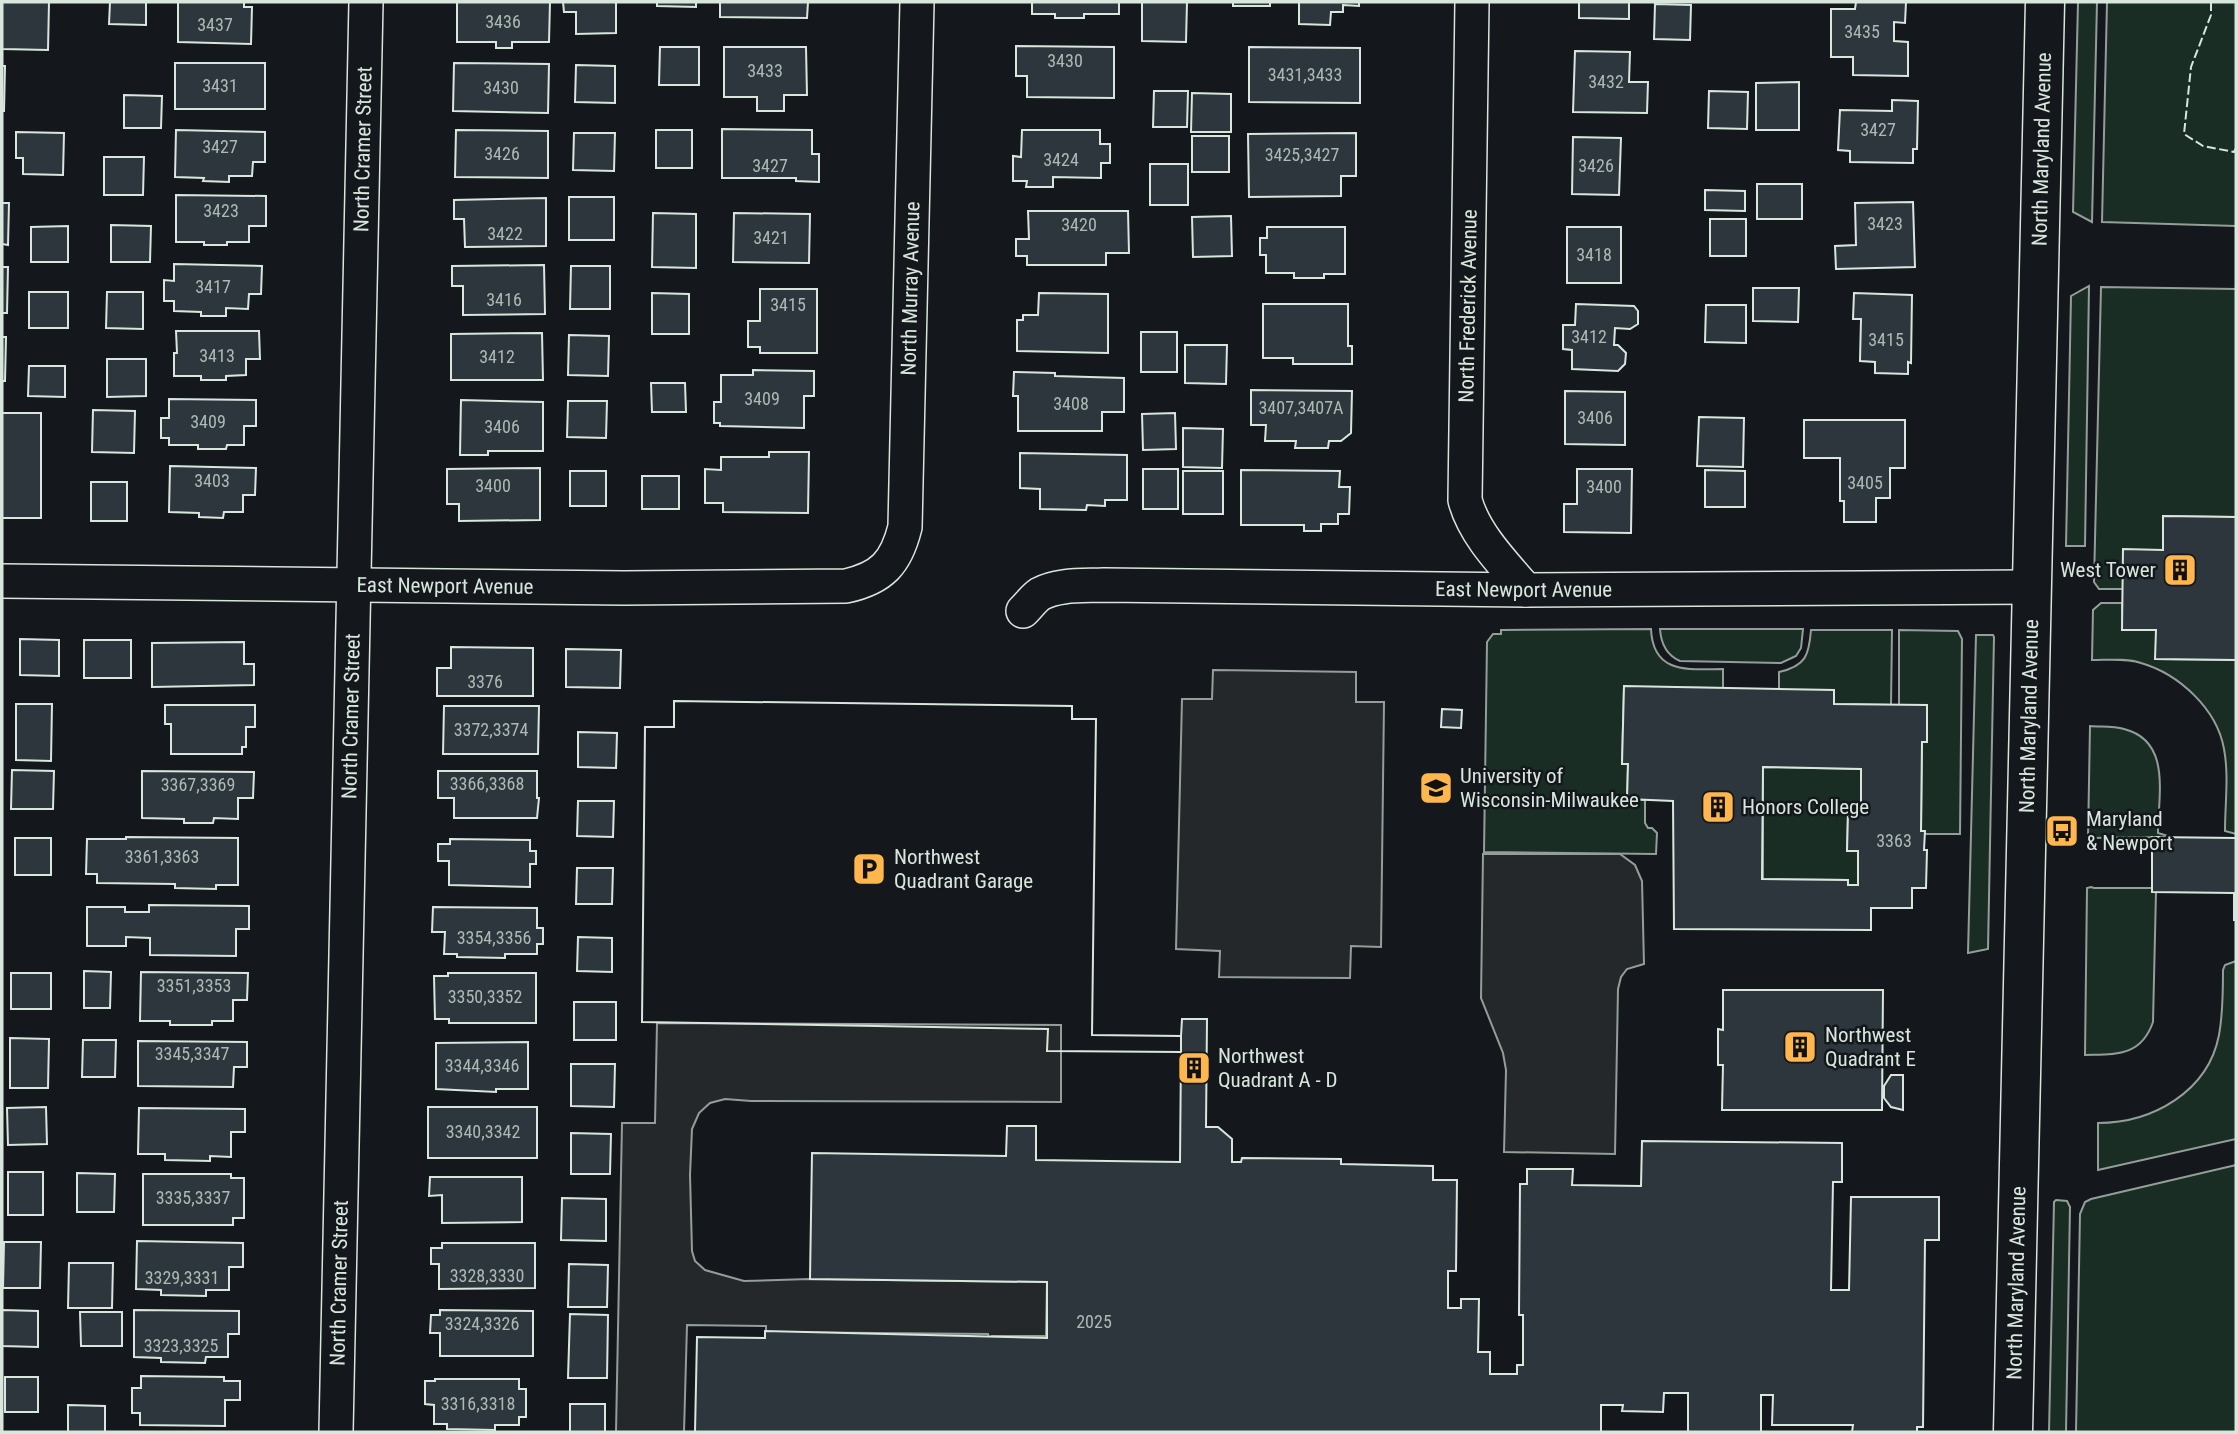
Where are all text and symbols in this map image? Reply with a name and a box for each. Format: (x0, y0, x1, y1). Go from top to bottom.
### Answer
house number: 3436 (485, 11, 521, 32)
house number: 3437 (197, 14, 233, 35)
house number: 3435 (1844, 21, 1880, 42)
house number: 3430 (1047, 50, 1083, 71)
street label: North Maryland Avenue (2028, 52, 2056, 246)
house number: 3433 (747, 60, 783, 81)
house number: 3431,3433 (1268, 64, 1342, 85)
street label: North Cramer Street (349, 66, 377, 232)
house number: 3432 (1588, 71, 1624, 92)
house number: 3431 (202, 75, 238, 96)
house number: 3430 (483, 77, 519, 98)
house number: 3427 (1860, 119, 1896, 140)
house number: 3427 (202, 136, 238, 157)
house number: 3426 (484, 143, 520, 164)
house number: 3425,3427 (1265, 144, 1339, 165)
house number: 3424 (1043, 149, 1079, 170)
house number: 3427 (752, 155, 788, 176)
house number: 3426 (1578, 155, 1614, 176)
house number: 3423 (203, 200, 239, 221)
street label: North Murray Avenue (896, 201, 924, 376)
street label: North Frederick Avenue (1454, 209, 1482, 403)
house number: 3423 (1867, 213, 1903, 234)
house number: 3420 (1061, 214, 1097, 235)
house number: 3422 (487, 223, 523, 244)
house number: 3421 (753, 227, 789, 248)
house number: 3418 (1576, 244, 1612, 265)
house number: 3417 (195, 276, 231, 297)
house number: 3416 (486, 289, 522, 310)
house number: 3415 (770, 294, 806, 315)
house number: 3412 (1571, 326, 1607, 347)
house number: 3415 (1868, 329, 1904, 350)
house number: 3413 (199, 345, 235, 366)
house number: 3412 (479, 346, 515, 367)
house number: 3409 (744, 388, 780, 409)
house number: 3408 (1053, 393, 1089, 414)
house number: 3407,3407A (1258, 397, 1344, 418)
house number: 3406 (1577, 407, 1613, 428)
house number: 3409 (190, 411, 226, 432)
house number: 3406 (484, 416, 520, 437)
house number: 3403 (194, 470, 230, 491)
house number: 3405 (1847, 472, 1883, 493)
house number: 3400 (475, 475, 511, 496)
house number: 3400 (1586, 476, 1622, 497)
building icon: West Tower (2161, 551, 2199, 589)
place label: West Tower (2060, 558, 2156, 582)
street label: East Newport Avenue (356, 573, 534, 599)
street label: East Newport Avenue (1435, 577, 1612, 602)
street label: North Maryland Avenue (2015, 619, 2043, 813)
street label: North Cramer Street (337, 633, 365, 799)
house number: 3376 (467, 671, 503, 692)
house number: 3372,3374 (454, 719, 528, 740)
place label: University of Wisconsin-Milwaukee (1460, 764, 1639, 812)
school or university icon: University of Wisconsin-Milwaukee (1417, 769, 1455, 807)
house number: 3366,3368 (450, 773, 524, 794)
house number: 3367,3369 (161, 774, 235, 795)
building icon: Honors College (1699, 788, 1737, 826)
place label: Honors College (1742, 795, 1869, 819)
place label: Maryland & Newport (2086, 807, 2173, 855)
bus stop icon: Maryland & Newport (2043, 812, 2081, 850)
house number: 3363 (1876, 830, 1912, 851)
place label: Northwest Quadrant Garage (894, 845, 1033, 893)
house number: 3361,3363 (125, 846, 199, 867)
parking icon: Northwest Quadrant Garage (850, 850, 888, 888)
house number: 3354,3356 (457, 927, 531, 948)
house number: 3351,3353 (157, 975, 231, 996)
house number: 3350,3352 (448, 986, 522, 1007)
place label: Northwest Quadrant E (1825, 1023, 1916, 1071)
building icon: Northwest Quadrant E (1781, 1028, 1819, 1066)
house number: 3345,3347 (155, 1043, 229, 1064)
place label: Northwest Quadrant A - D (1218, 1044, 1337, 1092)
building icon: Northwest Quadrant A - D (1175, 1049, 1213, 1087)
house number: 3344,3346 (445, 1055, 519, 1076)
house number: 3340,3342 (446, 1121, 520, 1142)
street label: North Maryland Avenue (2002, 1186, 2031, 1380)
house number: 3335,3337 (156, 1187, 230, 1208)
street label: North Cramer Street (325, 1200, 353, 1366)
house number: 3328,3330 (450, 1265, 524, 1286)
house number: 3329,3331 (145, 1267, 219, 1288)
house number: 2025 (1076, 1311, 1112, 1332)
house number: 3324,3326 (445, 1313, 519, 1334)
house number: 3323,3325 (144, 1335, 218, 1356)
house number: 3316,3318 (441, 1393, 515, 1414)

